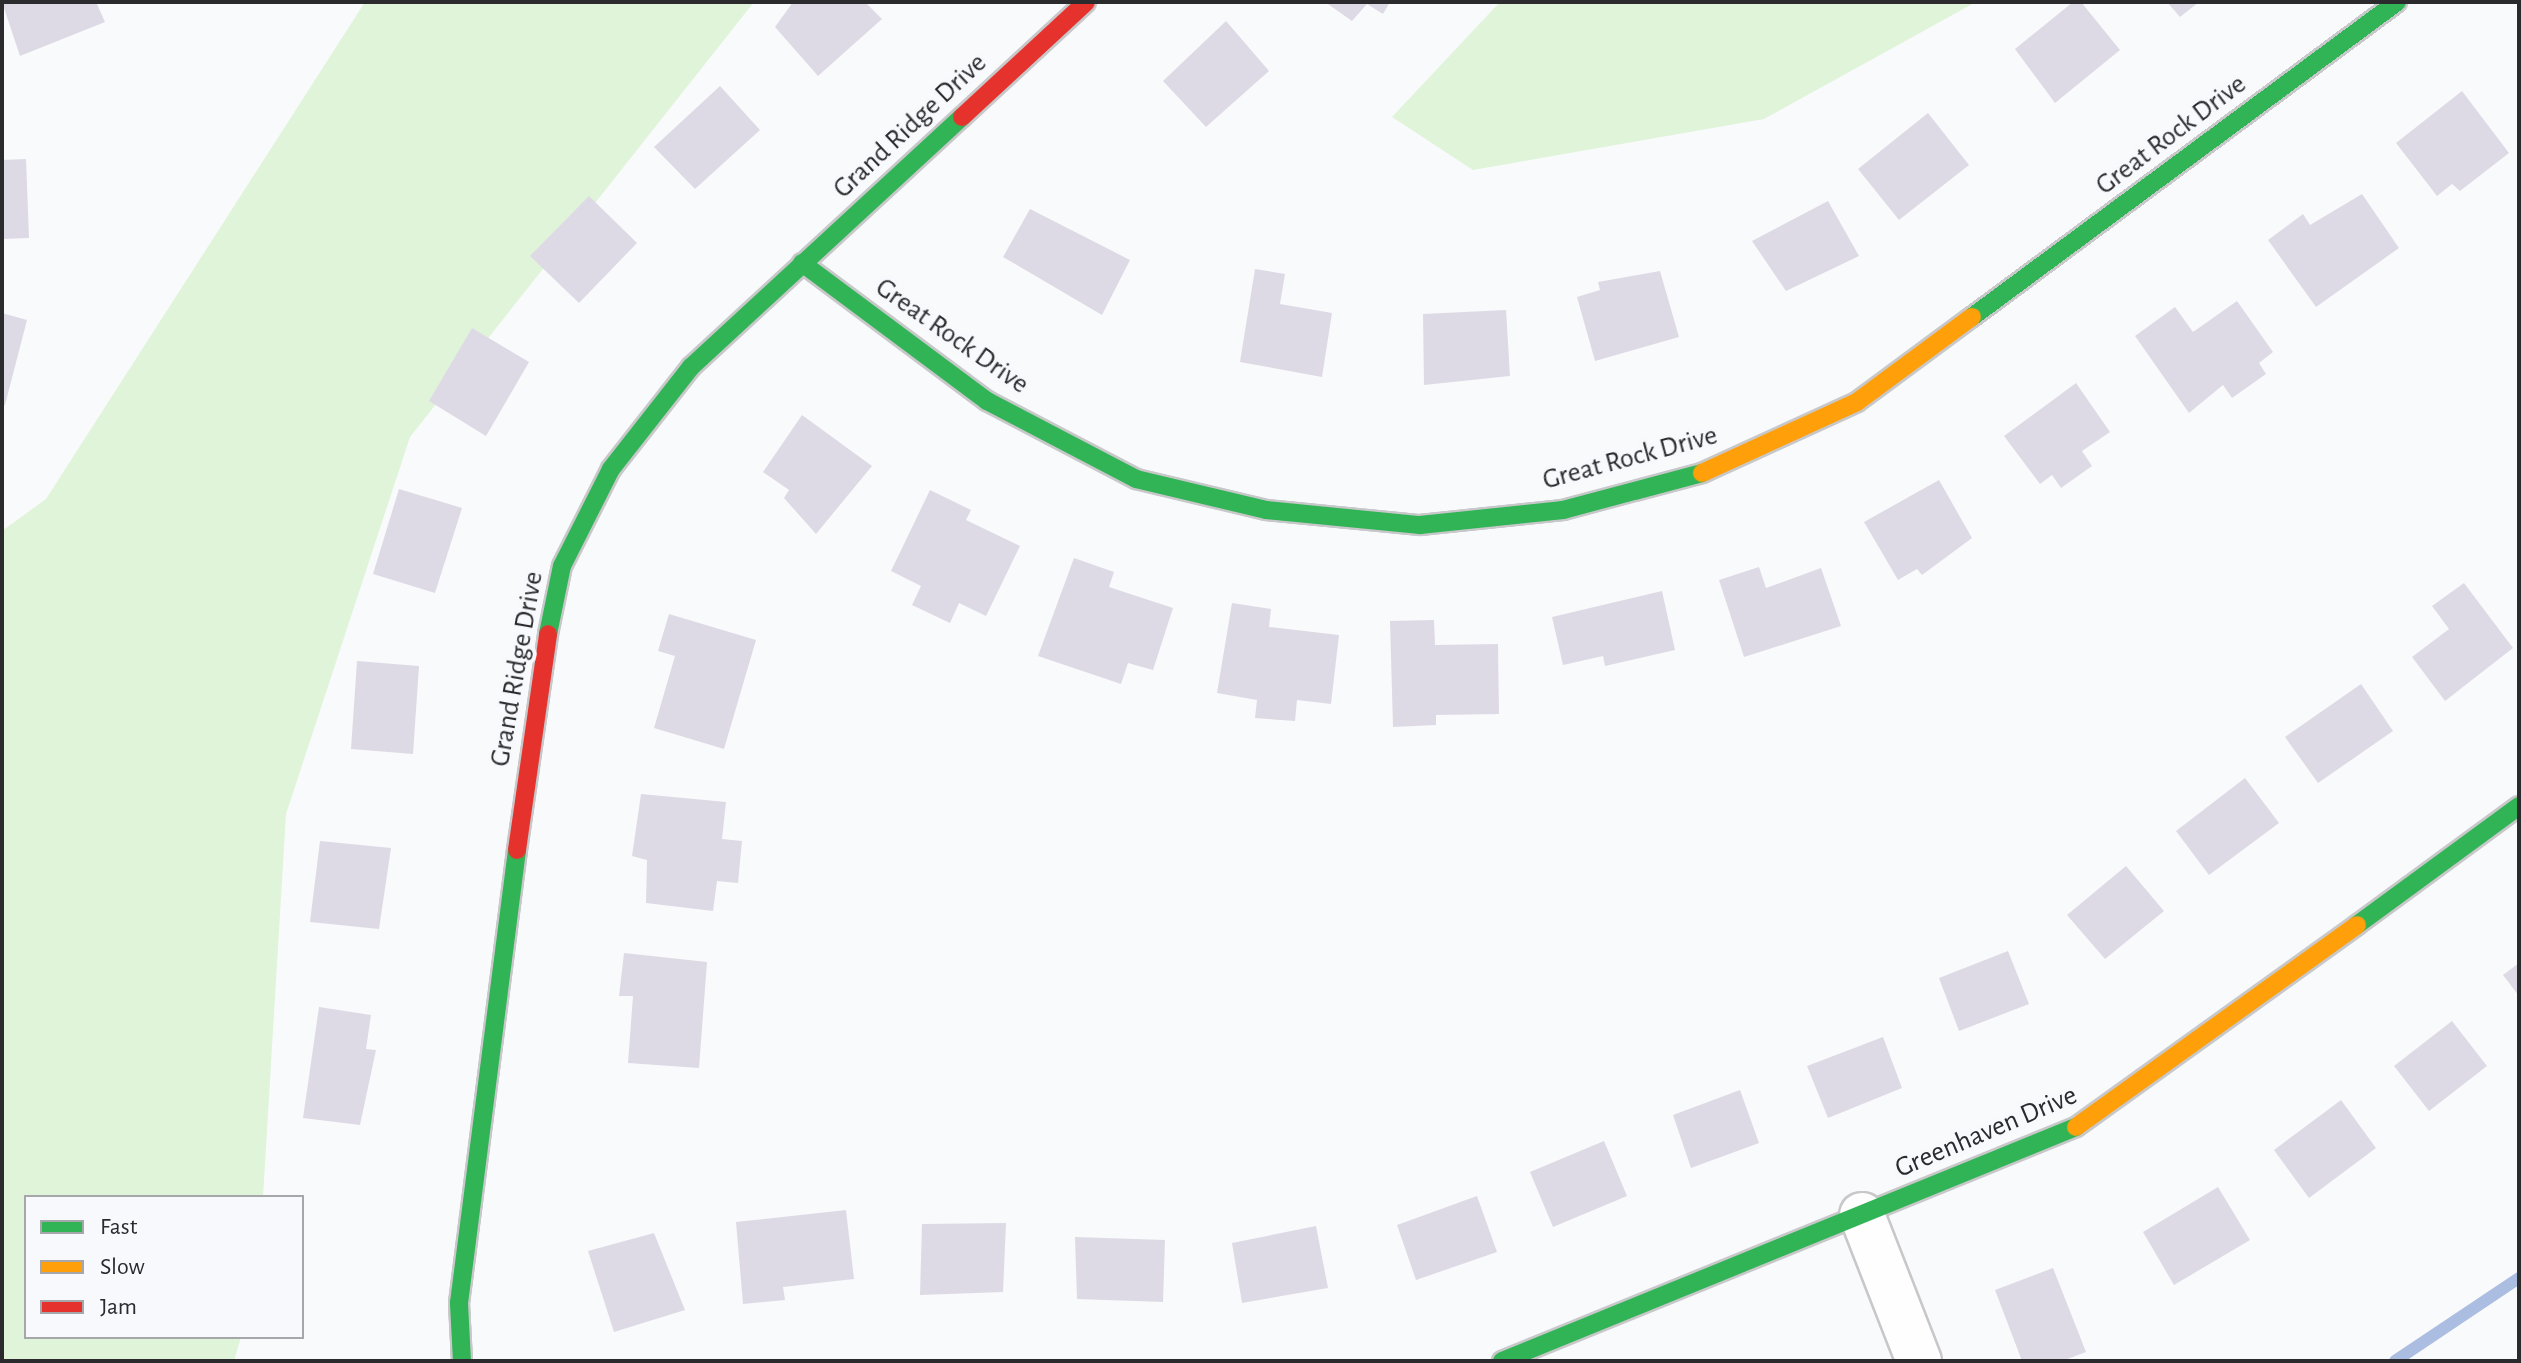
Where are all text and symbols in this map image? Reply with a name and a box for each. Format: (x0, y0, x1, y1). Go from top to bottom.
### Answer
street label: Grand Ridge Drive (826, 46, 994, 206)
street label: Great Rock Drive (2089, 68, 2253, 202)
street label: Great Rock Drive (869, 271, 1035, 401)
street label: Great Rock Drive (1539, 419, 1721, 497)
street label: Grand Ridge Drive (483, 569, 551, 769)
street label: Greenhaven Drive (1890, 1079, 2082, 1185)
legend (24, 1195, 304, 1339)
text: Fast (100, 1215, 137, 1239)
text: Slow (100, 1255, 145, 1279)
text: Jam (100, 1295, 137, 1319)

